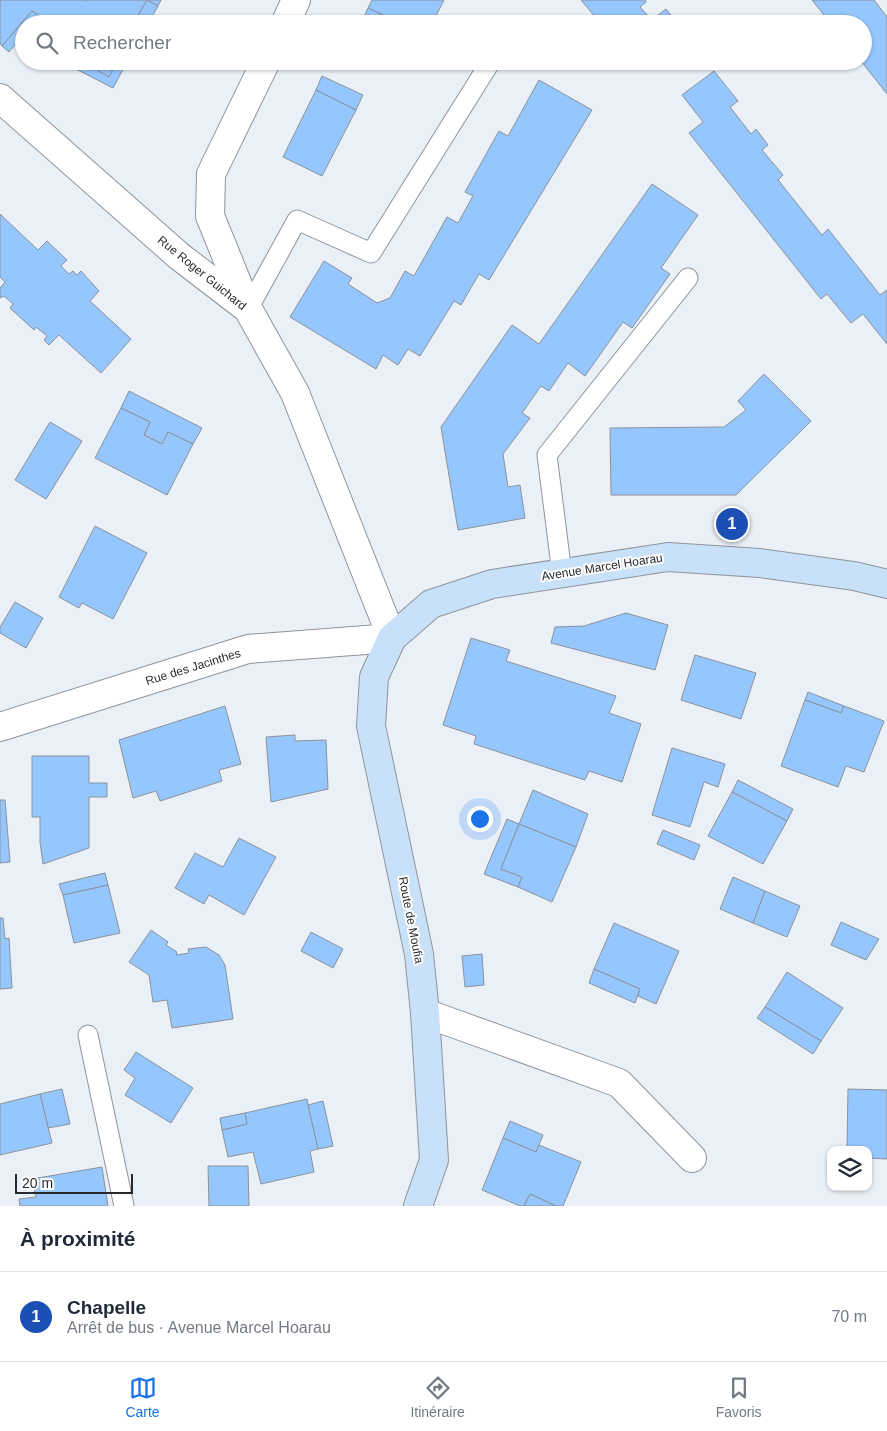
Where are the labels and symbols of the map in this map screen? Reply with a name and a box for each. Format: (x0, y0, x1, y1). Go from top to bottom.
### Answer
street label: Rue Roger Guichard (155, 233, 249, 313)
pin: 1 (716, 505, 748, 543)
street label: Avenue Marcel Hoarau (540, 551, 664, 583)
street label: Rue des Jacinthes (144, 646, 242, 688)
your location (467, 806, 493, 832)
street label: Route de Moufia (396, 875, 426, 965)
scale bar (15, 1171, 132, 1194)

